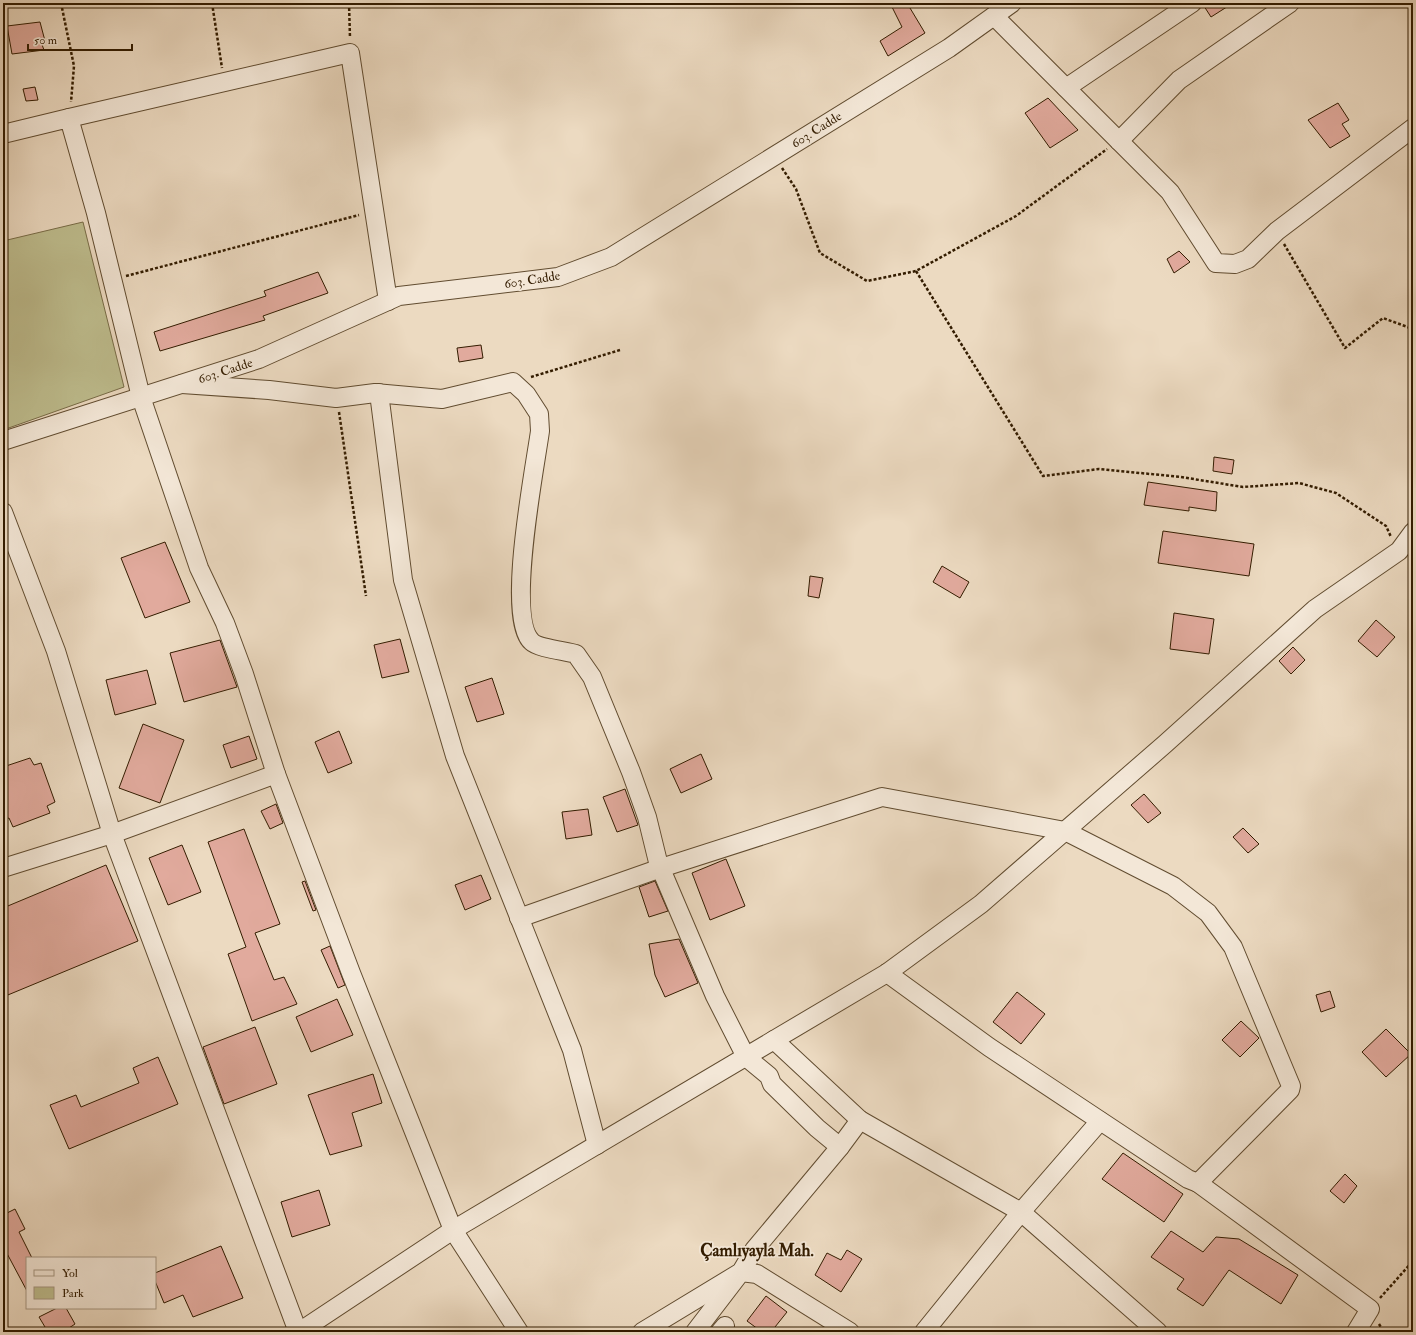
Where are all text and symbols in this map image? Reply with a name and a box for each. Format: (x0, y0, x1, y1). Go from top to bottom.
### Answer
scale bar (28, 26, 132, 52)
text: 50 m (34, 33, 58, 48)
street label: 603. Cadde (788, 108, 845, 152)
street label: 603. Cadde (503, 268, 562, 292)
street label: 603. Cadde (196, 354, 255, 387)
district label: Çamlıyayla Mah. (700, 1240, 814, 1262)
legend (26, 1257, 156, 1309)
text: Yol (62, 1266, 78, 1281)
text: Park (62, 1286, 84, 1301)

